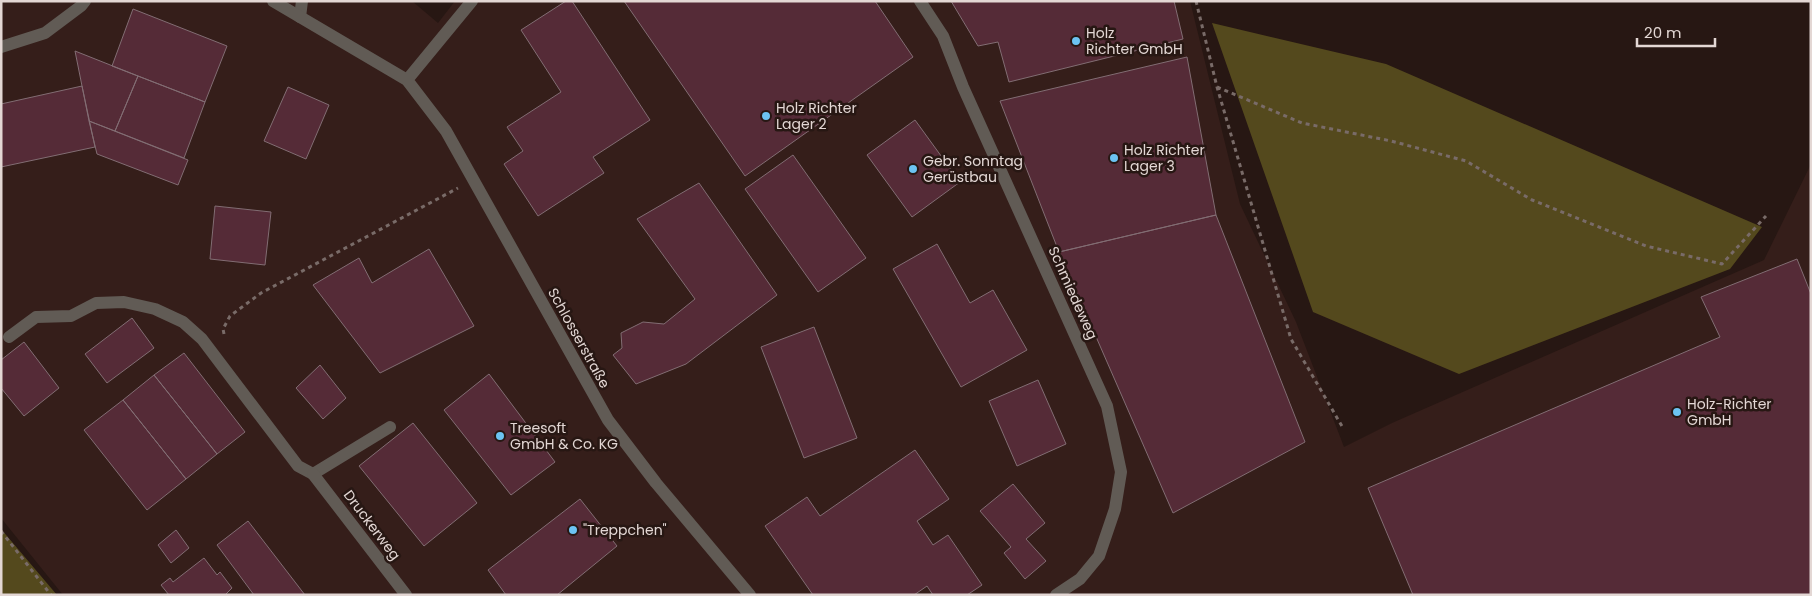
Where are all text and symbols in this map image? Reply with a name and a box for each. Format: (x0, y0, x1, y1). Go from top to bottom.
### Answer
scale bar (1637, 15, 1714, 47)
text: 20 m (1644, 22, 1682, 43)
place label: Holz Richter GmbH (1086, 23, 1183, 59)
marker: Holz Richter GmbH (1070, 35, 1082, 47)
place label: Holz Richter Lager 2 (776, 98, 857, 134)
marker: Holz Richter Lager 2 (760, 110, 772, 122)
place label: Holz Richter Lager 3 (1124, 140, 1205, 176)
place label: Gebr. Sonntag Gerüstbau (923, 151, 1023, 187)
marker: Holz Richter Lager 3 (1108, 152, 1120, 164)
marker: Gebr. Sonntag Gerüstbau (907, 163, 919, 175)
street label: Schmiedeweg (1044, 243, 1102, 343)
street label: Schlosserstraße (543, 284, 615, 392)
place label: Holz-Richter GmbH (1687, 394, 1772, 430)
marker: Holz-Richter GmbH (1671, 406, 1683, 418)
place label: Treesoft GmbH & Co. KG (510, 418, 618, 454)
marker: Treesoft GmbH & Co. KG (494, 430, 506, 442)
street label: Druckerweg (339, 486, 405, 564)
place label: "Treppchen" (583, 520, 667, 540)
marker: "Treppchen" (567, 524, 579, 536)

